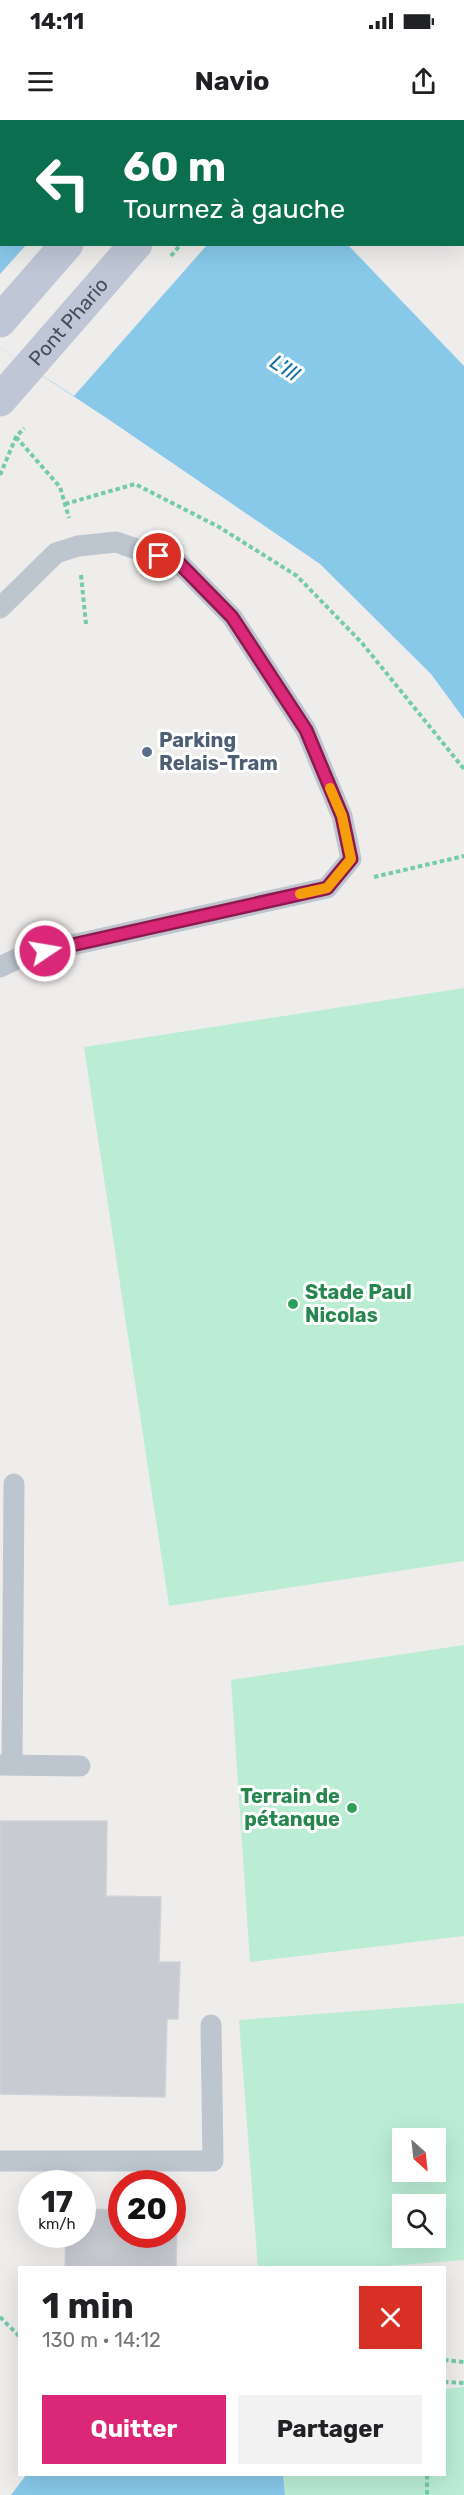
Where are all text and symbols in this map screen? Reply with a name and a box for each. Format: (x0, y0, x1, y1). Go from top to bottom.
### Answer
text: 14:11 (30, 8, 84, 35)
icon: menu (24, 65, 57, 98)
text: Navio (194, 65, 270, 97)
icon: share (407, 65, 440, 98)
text: 60 m (123, 142, 226, 192)
icon: left (24, 144, 102, 222)
text: Tournez à gauche (123, 193, 345, 225)
street label: Pont Phario (24, 273, 113, 371)
water label: L'Ill (266, 349, 305, 387)
pin (133, 530, 184, 581)
icon: arrive (142, 539, 175, 572)
place label: Parking Relais-Tram (159, 728, 278, 775)
marker: Parking Relais-Tram (140, 745, 154, 759)
position arrow (13, 919, 77, 983)
place label: Stade Paul Nicolas (305, 1280, 412, 1327)
marker: Stade Paul Nicolas (286, 1297, 300, 1311)
place label: Terrain de pétanque (240, 1784, 340, 1831)
marker: Terrain de pétanque (345, 1801, 359, 1815)
north arrow (392, 2128, 446, 2182)
map controls (392, 2128, 446, 2248)
speed limit sign: 20 (108, 2170, 186, 2248)
text: 17 (41, 2184, 73, 2220)
button: search (392, 2194, 446, 2248)
text: km/h (38, 2215, 76, 2233)
text: 1 min (42, 2284, 134, 2327)
button: close (359, 2286, 422, 2349)
text: 130 m · 14:12 (42, 2328, 161, 2352)
button: Quitter (42, 2395, 226, 2464)
button: Partager (238, 2395, 422, 2464)

